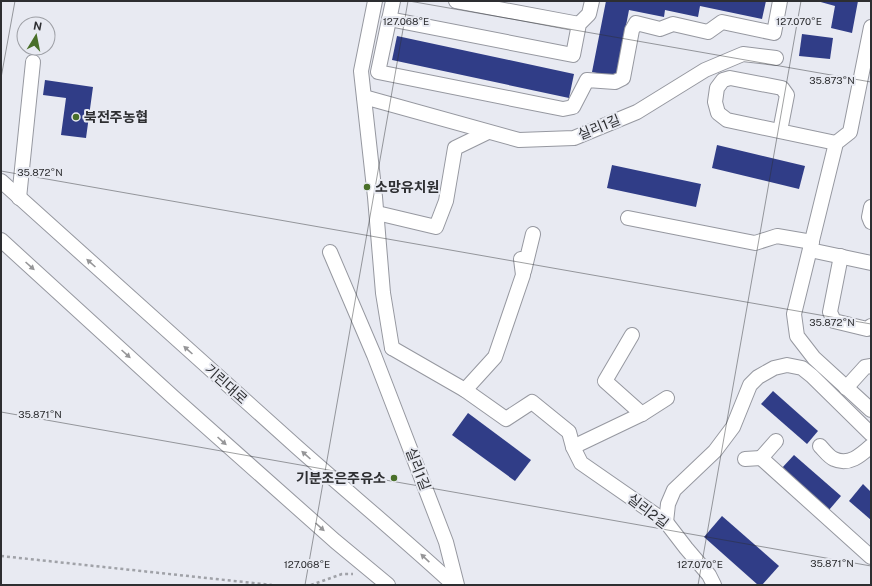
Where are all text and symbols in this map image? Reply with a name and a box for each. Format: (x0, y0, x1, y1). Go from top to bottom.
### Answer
text: 127.068°E (383, 15, 429, 27)
text: 127.070°E (776, 15, 822, 27)
north arrow (16, 16, 56, 56)
text: N (32, 19, 43, 33)
text: 35.873°N (809, 74, 855, 86)
place label: 북전주농협 (84, 109, 148, 125)
street label: 실리1길 (575, 111, 623, 143)
marker: 북전주농협 (71, 112, 81, 122)
text: 35.872°N (17, 166, 63, 178)
place label: 소망유치원 (375, 179, 439, 195)
marker: 소망유치원 (362, 182, 372, 192)
one-way arrow (87, 259, 96, 268)
one-way arrow (25, 262, 35, 271)
text: 35.872°N (809, 316, 855, 328)
one-way arrow (183, 345, 193, 355)
one-way arrow (121, 349, 131, 359)
street label: 기린대로 (201, 361, 251, 407)
text: 35.871°N (18, 408, 62, 420)
one-way arrow (218, 436, 227, 445)
street label: 실리1길 (403, 445, 433, 493)
one-way arrow (301, 450, 311, 459)
place label: 기분조은주유소 (296, 470, 386, 486)
marker: 기분조은주유소 (389, 473, 399, 483)
street label: 실리2길 (624, 490, 672, 532)
one-way arrow (314, 523, 325, 532)
one-way arrow (420, 554, 431, 563)
text: 35.871°N (810, 557, 854, 569)
text: 127.068°E (284, 558, 330, 570)
text: 127.070°E (677, 558, 723, 570)

